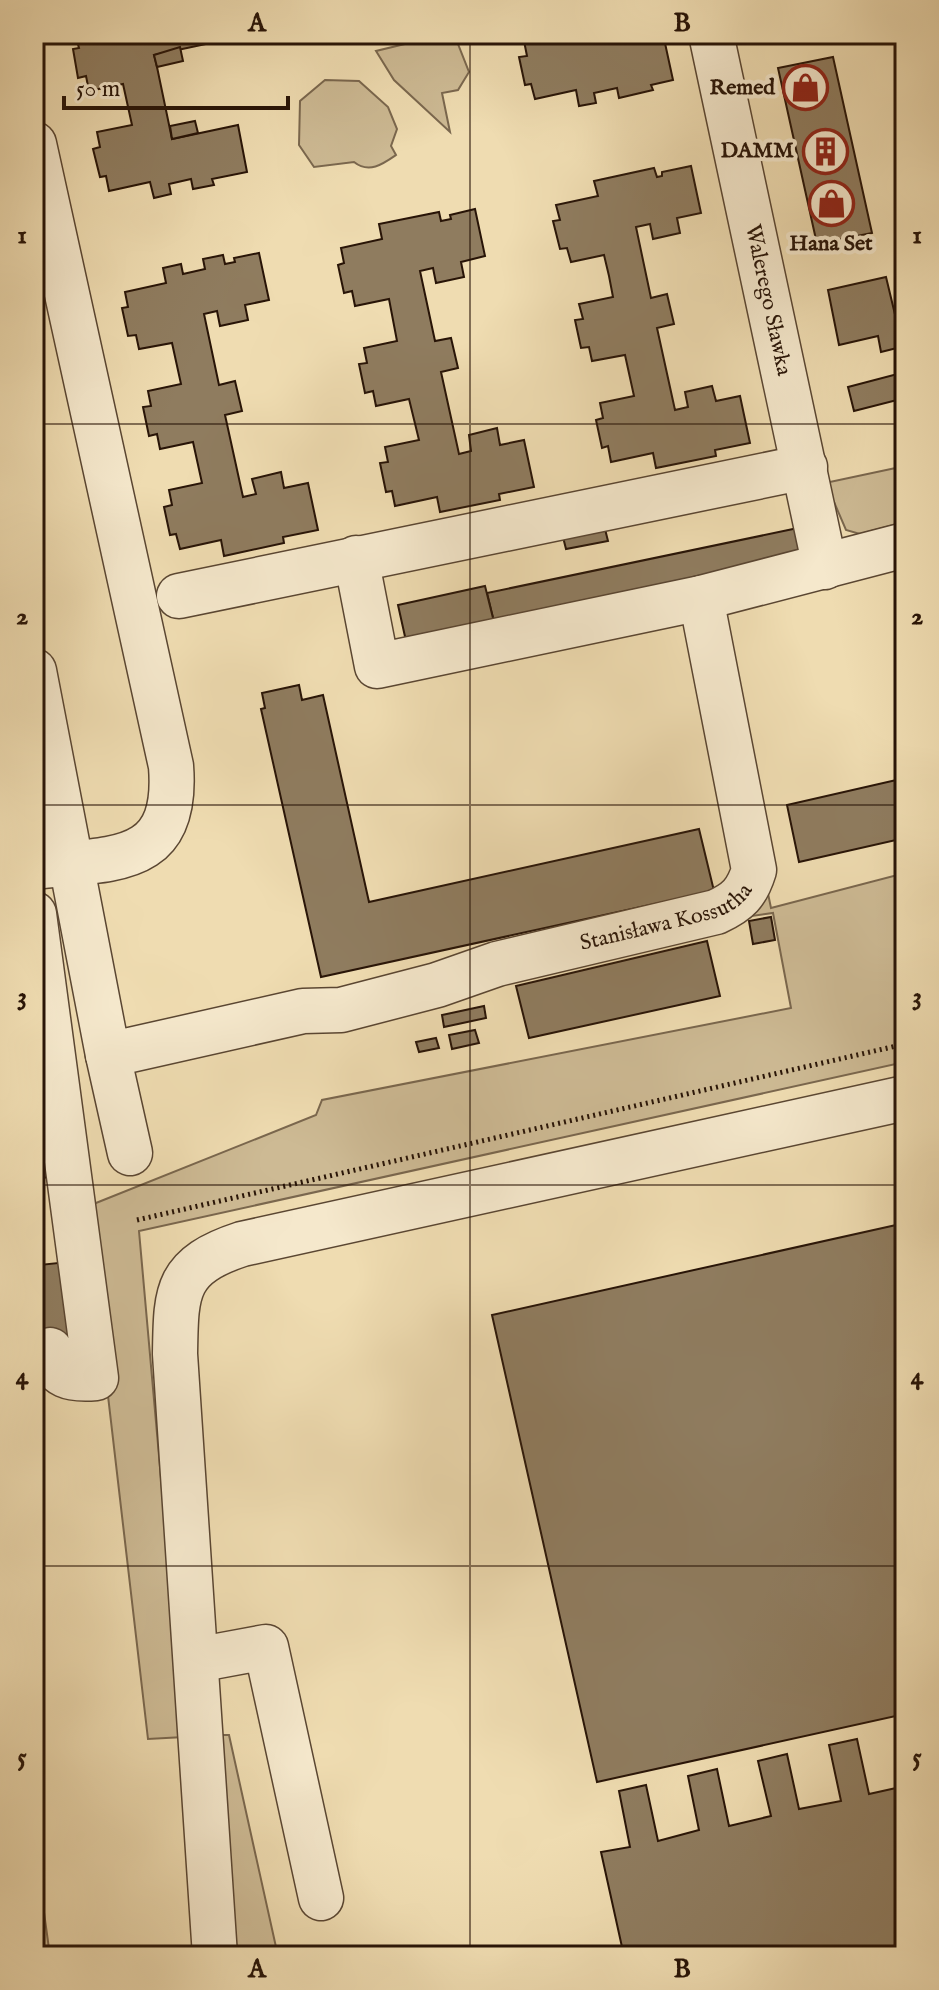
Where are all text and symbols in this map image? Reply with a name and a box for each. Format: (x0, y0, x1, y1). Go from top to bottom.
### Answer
text: A (247, 7, 267, 40)
text: B (673, 7, 691, 40)
scale bar (64, 60, 288, 110)
shop icon: Remed (782, 64, 830, 112)
text: 50 m (76, 74, 120, 105)
place label: Remed (710, 74, 776, 102)
building icon: DAMM (801, 127, 849, 175)
place label: DAMM (721, 137, 794, 165)
shop icon: Hana Set (807, 179, 855, 227)
text: 1 (17, 219, 27, 252)
text: 1 (912, 219, 922, 252)
street label: Walerego Sławka (738, 222, 798, 379)
place label: Hana Set (789, 230, 873, 258)
text: 2 (16, 600, 28, 633)
text: 2 (911, 600, 923, 633)
street label: Stanisława Kossutha (577, 878, 760, 958)
text: 3 (17, 980, 27, 1013)
text: 3 (912, 980, 922, 1013)
text: 4 (16, 1360, 30, 1393)
text: 4 (911, 1360, 925, 1393)
text: 5 (17, 1741, 27, 1774)
text: 5 (912, 1741, 922, 1774)
text: A (247, 1953, 267, 1986)
text: B (673, 1953, 691, 1986)

